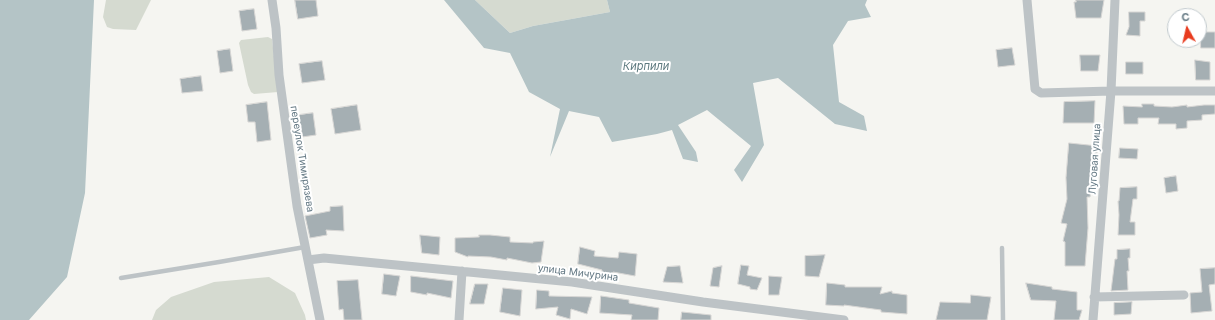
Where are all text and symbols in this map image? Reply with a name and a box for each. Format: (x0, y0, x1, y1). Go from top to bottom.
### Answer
north arrow (1167, 8, 1207, 48)
text: С (1180, 10, 1190, 25)
water label: Кирпили (623, 60, 669, 74)
street label: переулок Тимирязева (288, 105, 316, 213)
street label: Луговая улица (1087, 123, 1103, 195)
street label: улица Мичурина (537, 262, 619, 284)

